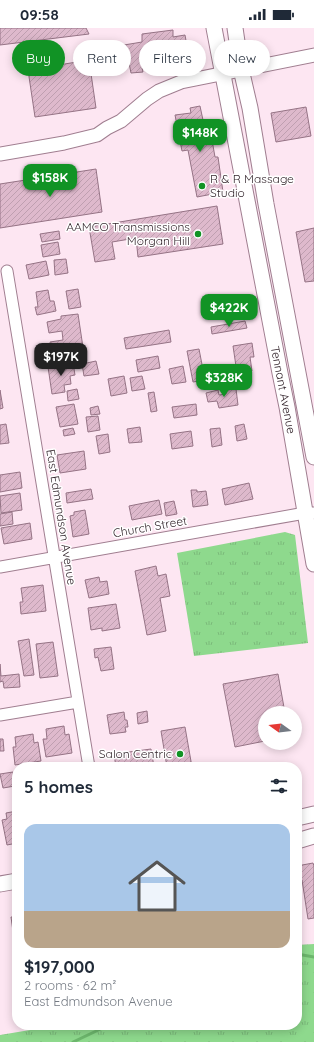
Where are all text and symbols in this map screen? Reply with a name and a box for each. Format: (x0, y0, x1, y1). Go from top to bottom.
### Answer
text: 09:58 (20, 5, 59, 24)
chip: Buy (12, 40, 65, 76)
chip: Rent (73, 40, 131, 76)
chip: Filters (139, 40, 206, 76)
chip: New (214, 40, 270, 76)
pin: $148K (172, 119, 228, 153)
text: $148K (182, 124, 218, 140)
pin: $158K (22, 164, 78, 198)
text: $158K (32, 169, 68, 185)
place label: R & R Massage Studio (210, 171, 294, 200)
marker: R & R Massage Studio (197, 181, 207, 191)
place label: AAMCO Transmissions Morgan Hill (66, 219, 190, 248)
marker: AAMCO Transmissions Morgan Hill (193, 229, 203, 239)
pin: $422K (201, 294, 257, 328)
text: $422K (210, 299, 248, 315)
pin: $197K (33, 343, 89, 377)
street label: Tennant Avenue (268, 345, 299, 435)
text: $197K (43, 348, 79, 364)
pin: $328K (196, 364, 252, 398)
text: $328K (205, 369, 243, 385)
street label: East Edmundson Avenue (43, 448, 80, 586)
street label: Church Street (112, 513, 188, 540)
north arrow (258, 706, 302, 750)
map controls (258, 706, 302, 750)
place label: Salon Centric (99, 746, 172, 761)
marker: Salon Centric (175, 749, 185, 759)
icon: filters (268, 775, 290, 797)
text: 5 homes (24, 776, 93, 797)
icon: home (121, 850, 193, 922)
text: $197,000 (24, 956, 95, 977)
text: 2 rooms · 62 m² (24, 977, 116, 993)
text: East Edmundson Avenue (24, 993, 173, 1009)

